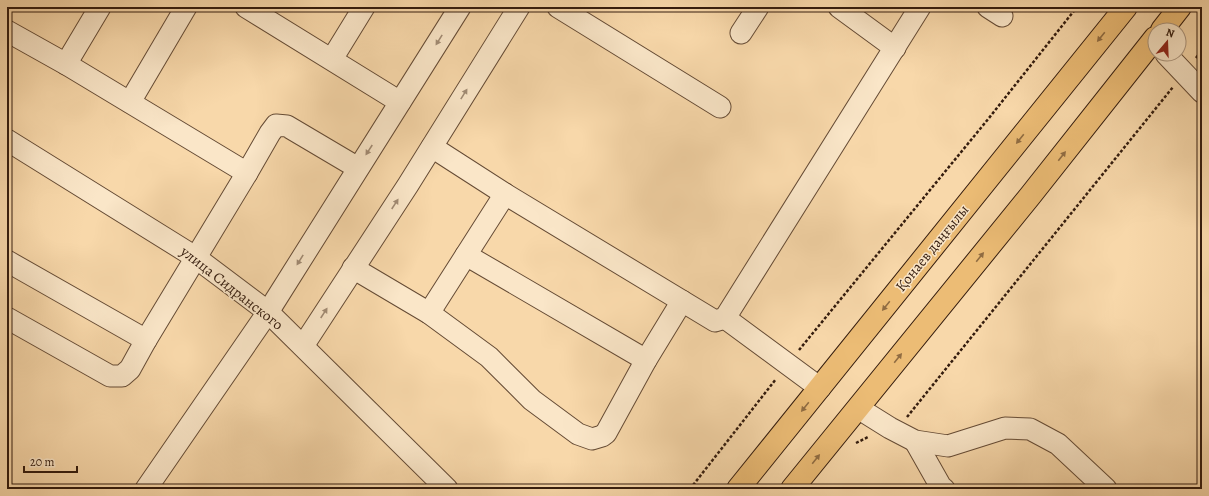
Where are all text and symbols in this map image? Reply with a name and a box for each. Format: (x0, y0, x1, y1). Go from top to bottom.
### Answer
north arrow (1147, 22, 1187, 62)
text: N (1164, 25, 1176, 41)
one-way arrow (1097, 32, 1106, 43)
one-way arrow (435, 35, 443, 45)
one-way arrow (461, 88, 468, 100)
one-way arrow (1016, 133, 1024, 144)
one-way arrow (366, 144, 373, 155)
one-way arrow (1058, 150, 1066, 161)
one-way arrow (391, 199, 399, 209)
street label: Қонаев даңғылы (891, 200, 973, 296)
street label: улица Сидранского (176, 241, 288, 335)
one-way arrow (976, 252, 985, 263)
one-way arrow (297, 254, 304, 266)
one-way arrow (882, 300, 891, 311)
one-way arrow (320, 308, 328, 318)
one-way arrow (894, 353, 903, 364)
one-way arrow (800, 402, 809, 413)
scale bar (24, 448, 77, 474)
one-way arrow (812, 453, 821, 464)
text: 20 m (30, 454, 54, 470)

